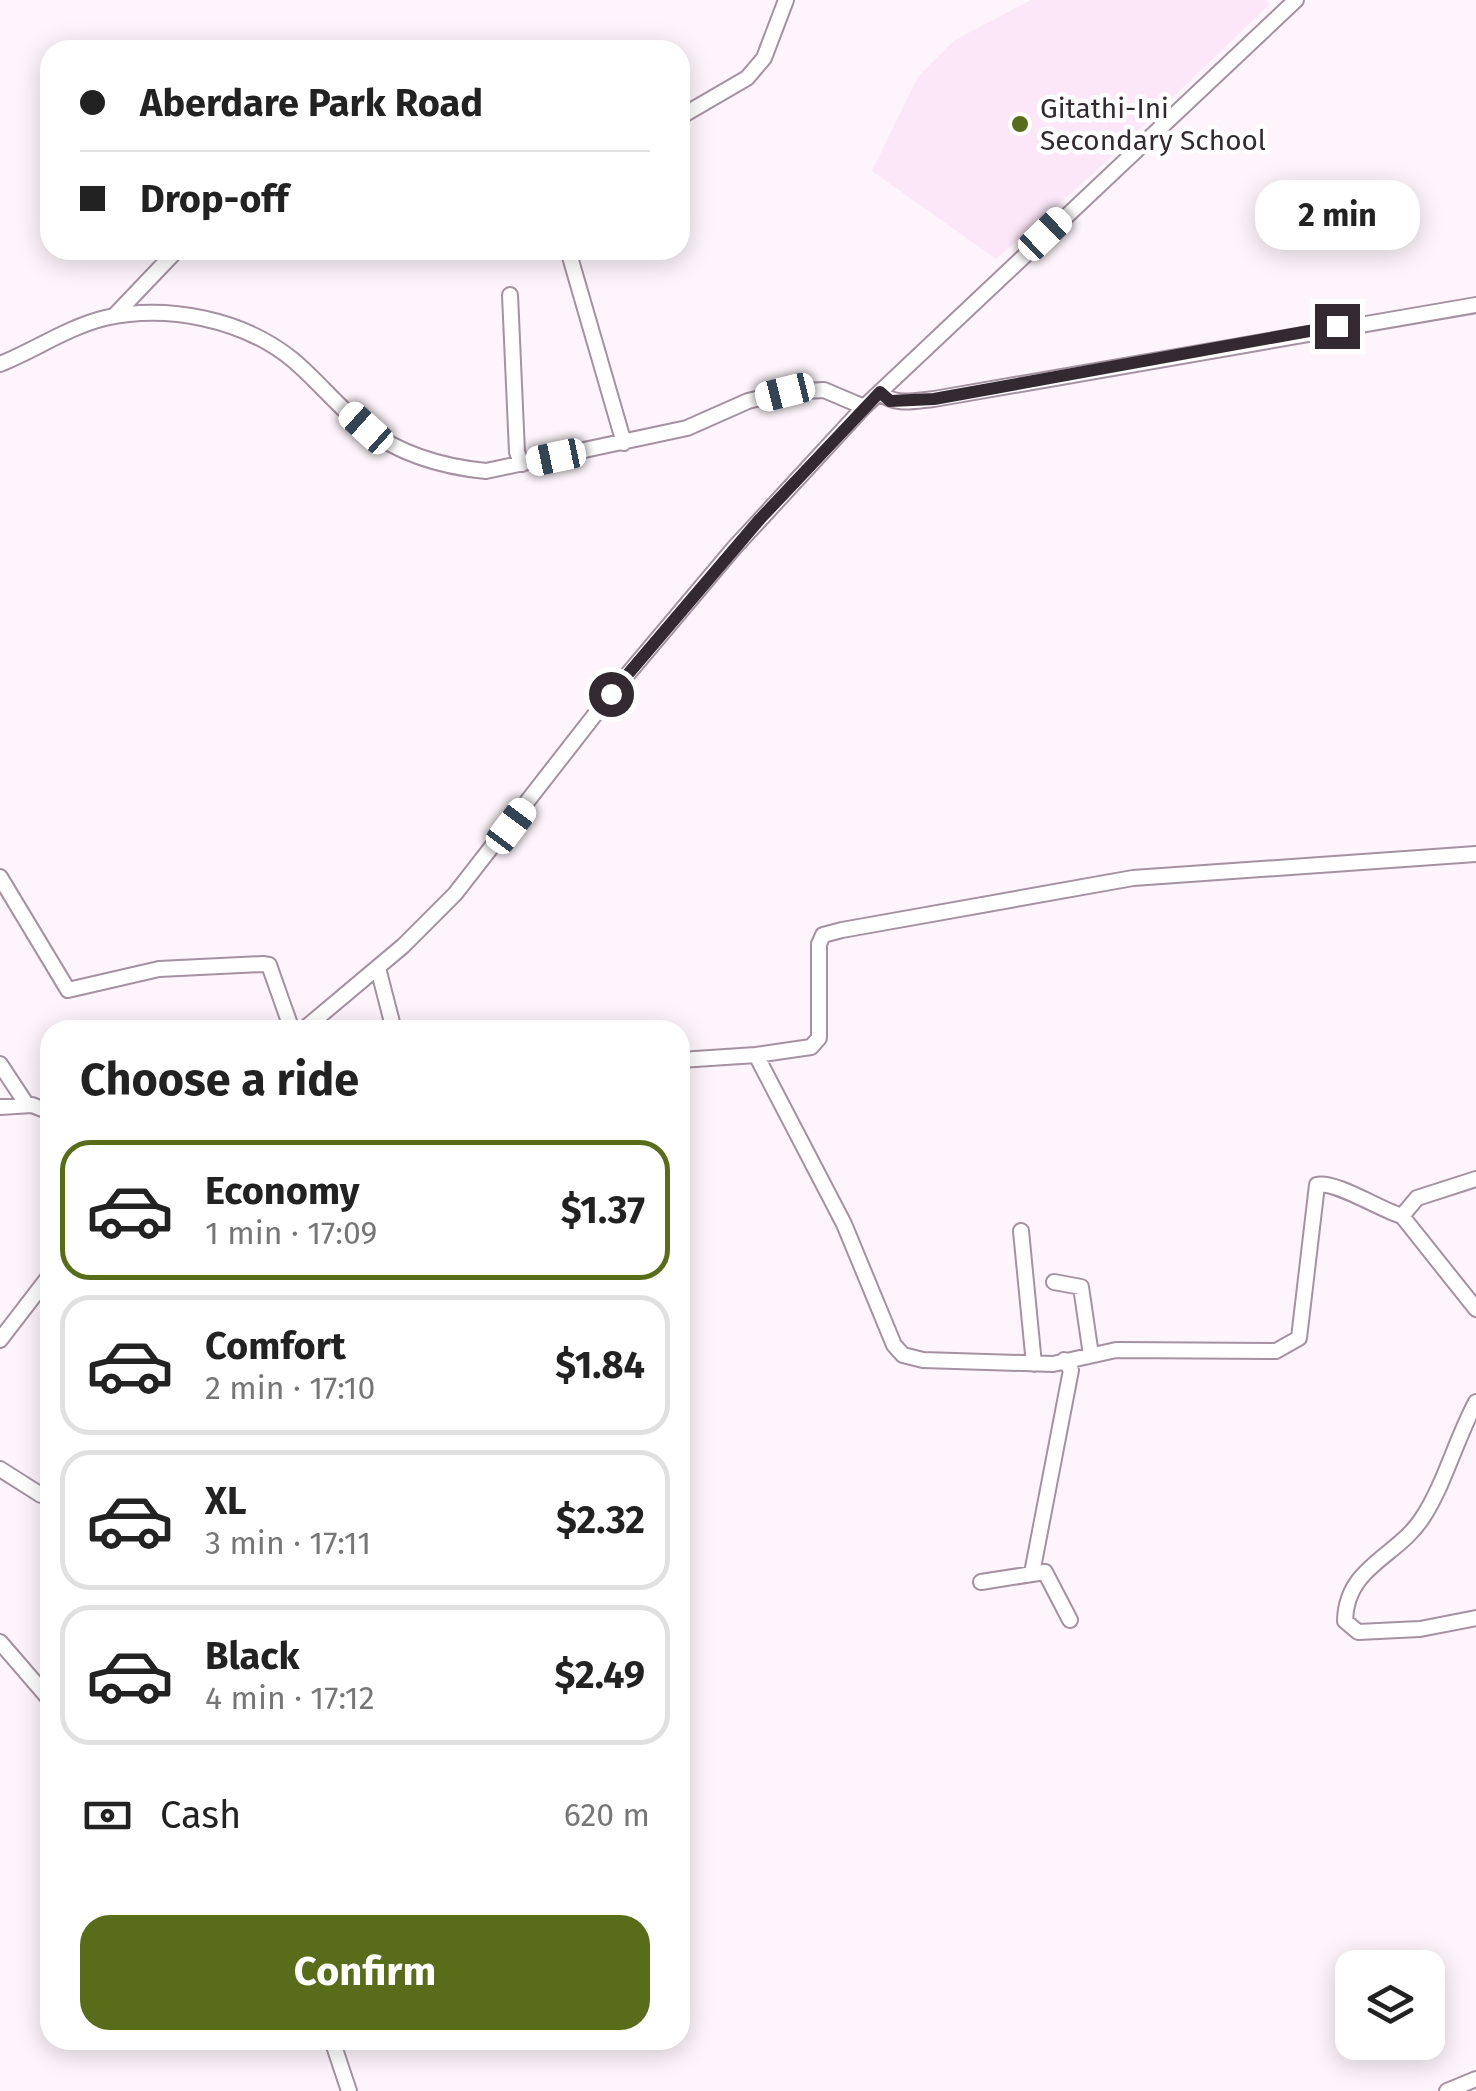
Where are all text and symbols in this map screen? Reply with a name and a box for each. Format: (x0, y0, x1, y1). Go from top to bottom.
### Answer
text: Aberdare Park Road (140, 80, 483, 126)
place label: Gitathi-Ini Secondary School (1040, 92, 1266, 157)
marker: Gitathi-Ini Secondary School (1009, 113, 1031, 135)
text: Drop-off (140, 176, 288, 222)
callout: 2 min (1254, 181, 1420, 251)
text: 2 min (1298, 196, 1377, 234)
car (1013, 202, 1077, 266)
route end (1315, 304, 1360, 349)
car (752, 370, 818, 414)
car (334, 397, 398, 459)
car (524, 436, 588, 478)
route start (589, 672, 634, 717)
car (481, 793, 541, 859)
text: Choose a ride (80, 1053, 359, 1107)
icon: car (85, 1165, 175, 1255)
text: Economy (205, 1168, 360, 1214)
text: $1.37 (561, 1187, 645, 1233)
text: 1 min · 17:09 (205, 1214, 377, 1252)
icon: car (85, 1320, 175, 1410)
text: Comfort (205, 1323, 346, 1369)
text: $1.84 (555, 1342, 645, 1388)
text: 2 min · 17:10 (205, 1369, 375, 1407)
icon: car (85, 1475, 175, 1565)
text: XL (205, 1478, 247, 1524)
text: $2.32 (556, 1497, 645, 1543)
text: 3 min · 17:11 (205, 1524, 371, 1562)
icon: car (85, 1630, 175, 1720)
text: Black (205, 1633, 300, 1679)
text: $2.49 (555, 1652, 645, 1698)
text: 4 min · 17:12 (205, 1679, 375, 1717)
icon: cash (80, 1788, 135, 1843)
text: Cash (160, 1792, 241, 1838)
text: 620 m (564, 1796, 650, 1834)
button: Confirm (80, 1915, 650, 2030)
map controls (1335, 1950, 1445, 2060)
button: layers (1335, 1950, 1445, 2060)

